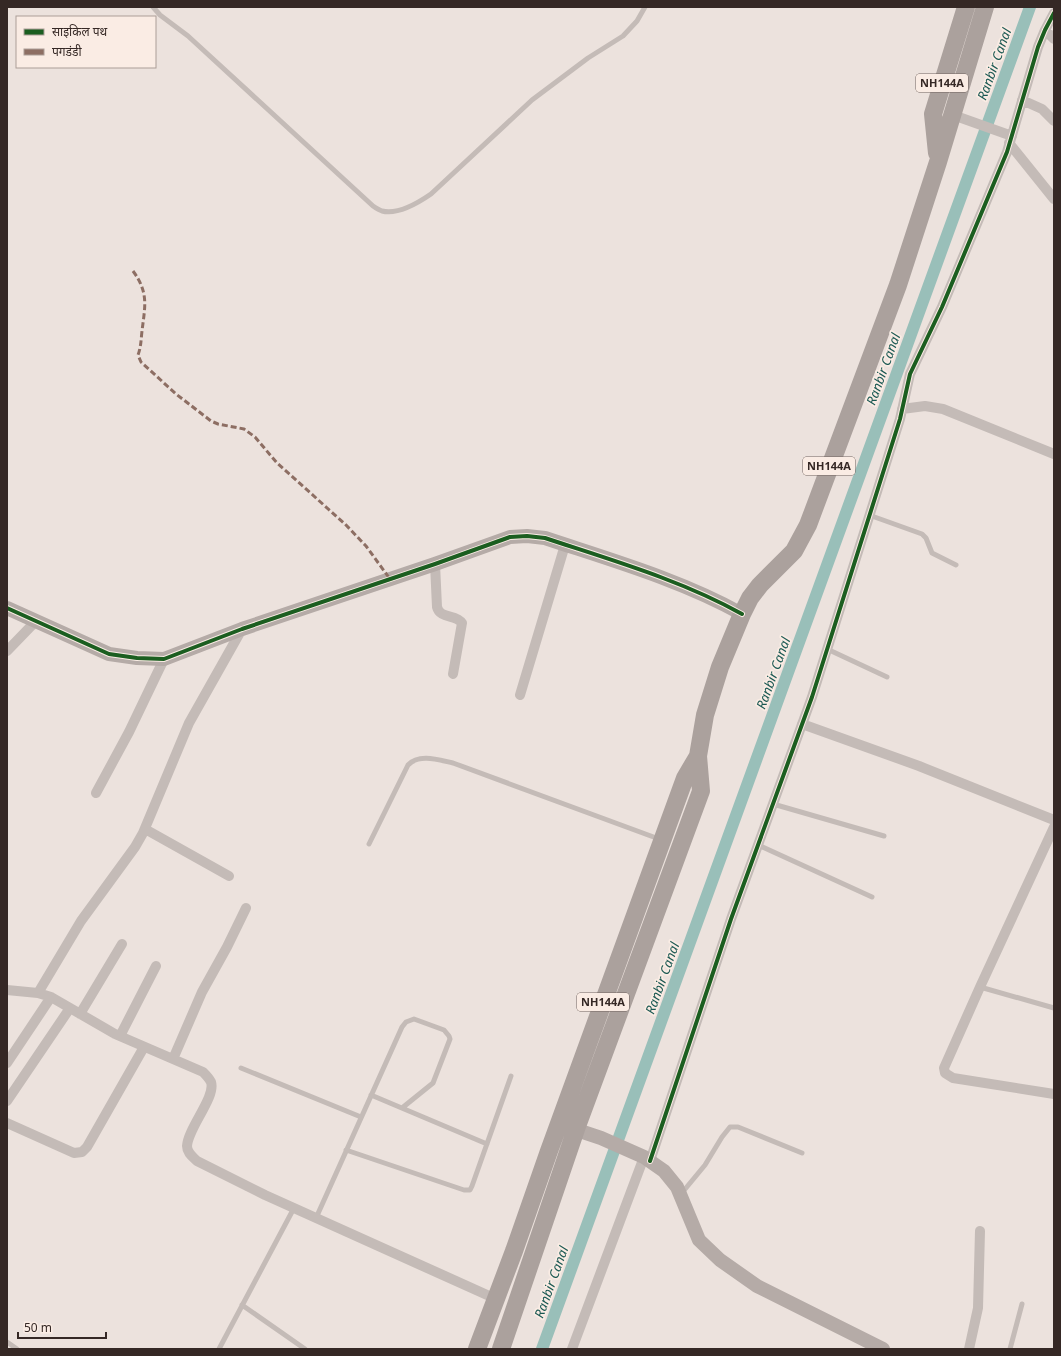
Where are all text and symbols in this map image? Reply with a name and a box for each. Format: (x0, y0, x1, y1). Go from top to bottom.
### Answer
legend (16, 16, 156, 68)
text: साइकिल पथ (52, 23, 108, 40)
water label: Ranbir Canal (973, 25, 1016, 102)
text: पगडंडी (52, 43, 82, 60)
road number: NH144A (916, 74, 968, 92)
water label: Ranbir Canal (862, 330, 905, 407)
road number: NH144A (803, 457, 855, 475)
water label: Ranbir Canal (752, 634, 795, 711)
water label: Ranbir Canal (641, 939, 684, 1016)
road number: NH144A (577, 993, 629, 1011)
water label: Ranbir Canal (530, 1243, 573, 1320)
scale bar (18, 1314, 106, 1340)
text: 50 m (24, 1319, 52, 1336)

